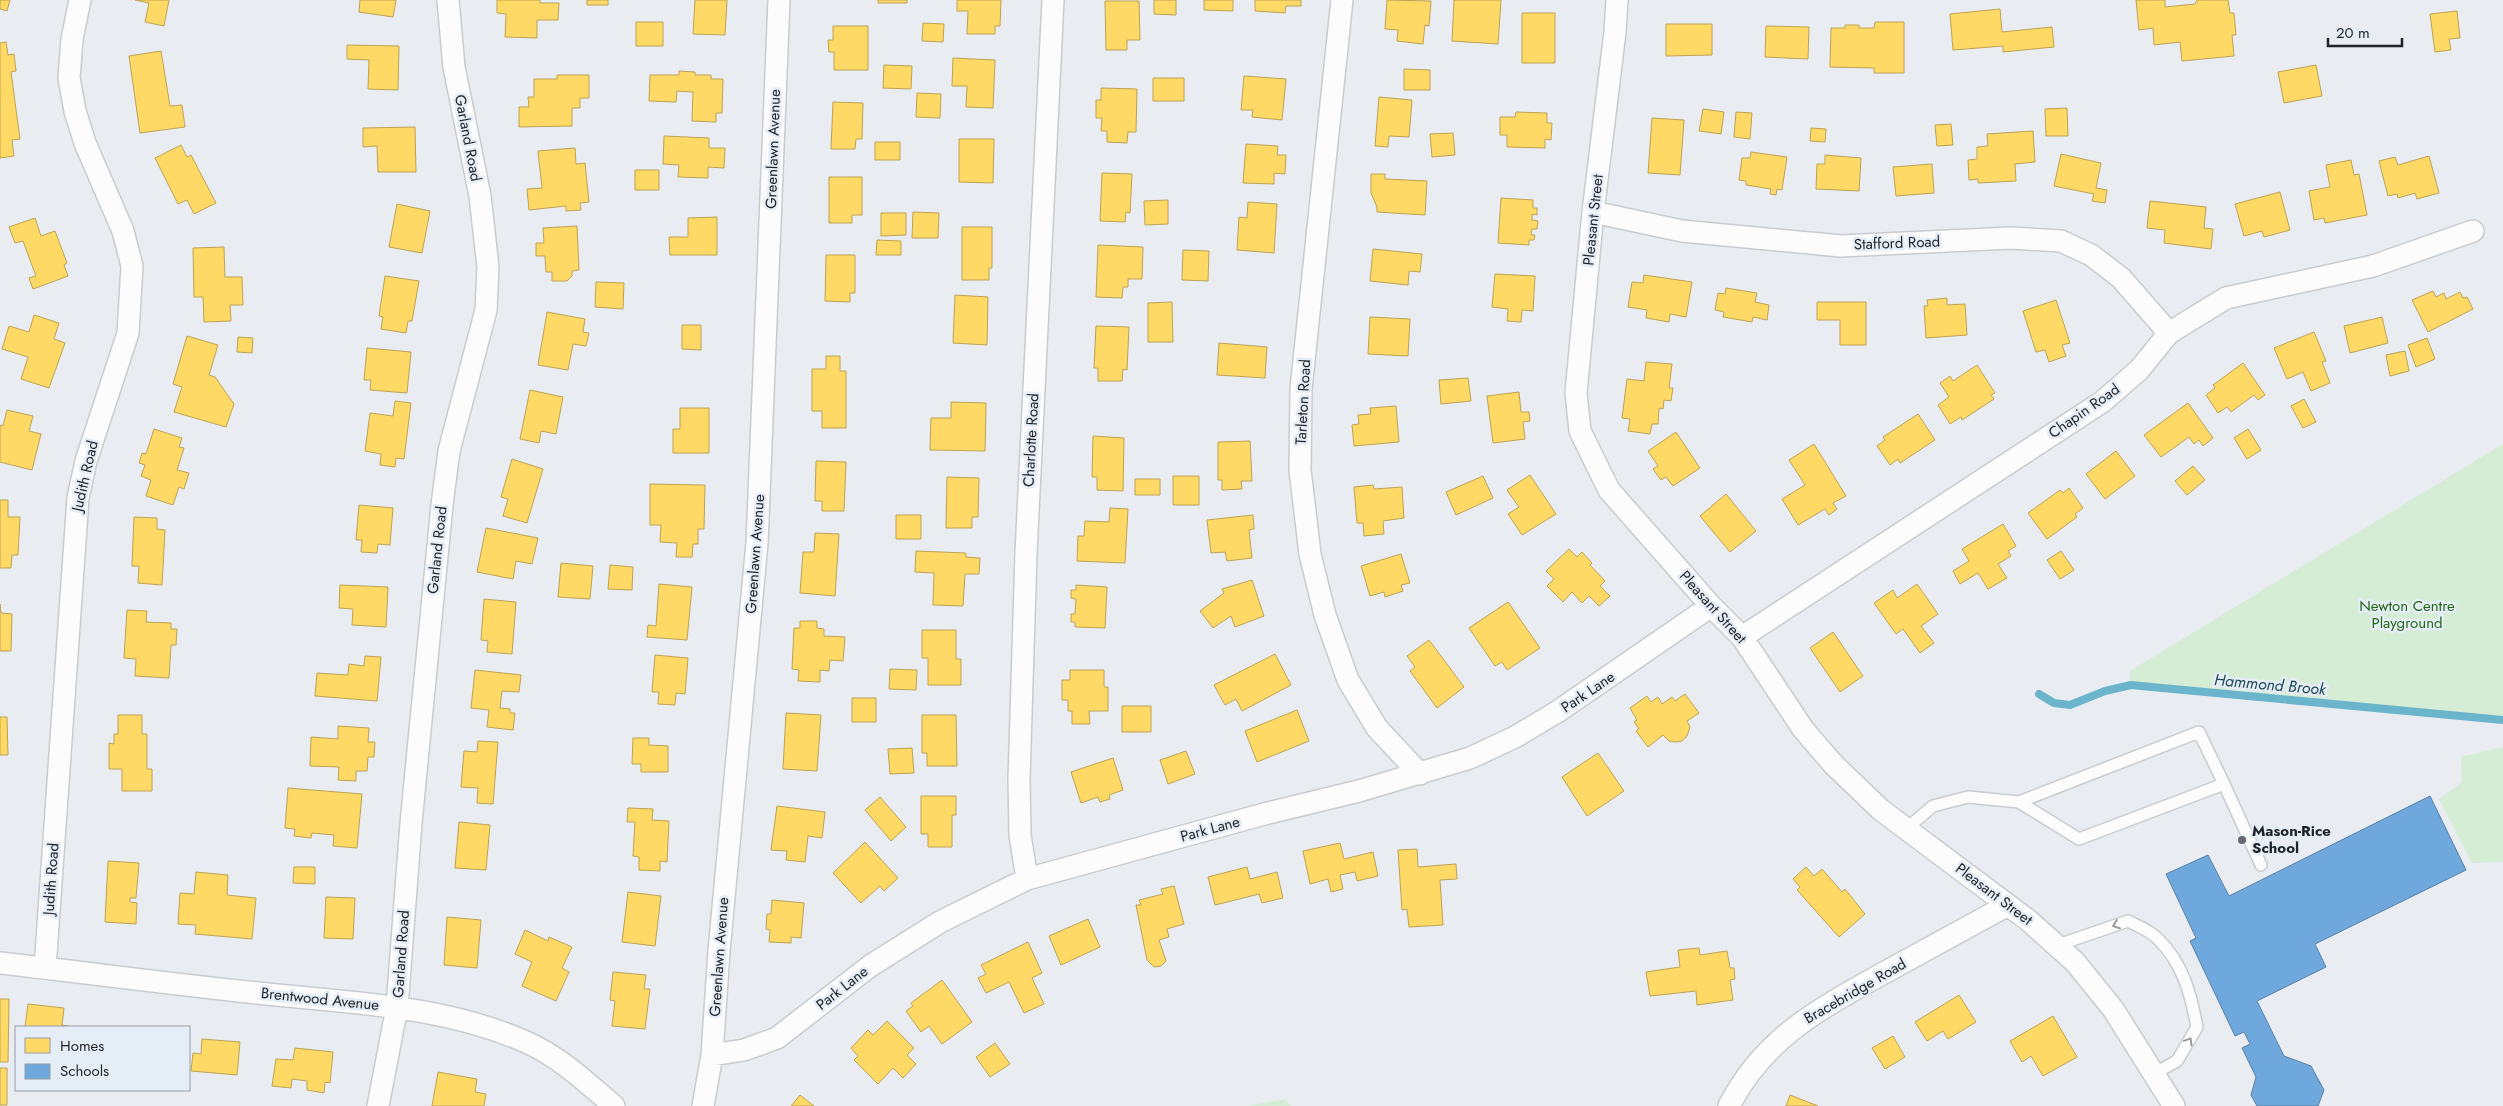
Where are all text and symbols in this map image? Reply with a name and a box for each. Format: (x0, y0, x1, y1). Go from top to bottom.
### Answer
scale bar (2328, 15, 2402, 47)
text: 20 m (2336, 22, 2370, 44)
street label: Greenlawn Avenue (760, 88, 786, 209)
street label: Garland Road (449, 93, 487, 183)
street label: Pleasant Street (1577, 173, 1609, 267)
street label: Stafford Road (1853, 230, 1941, 256)
street label: Tarleton Road (1290, 359, 1316, 445)
street label: Chapin Road (2044, 378, 2124, 444)
street label: Charlotte Road (1018, 393, 1044, 487)
street label: Judith Road (66, 438, 104, 516)
street label: Greenlawn Avenue (740, 493, 770, 615)
street label: Garland Road (421, 505, 453, 595)
street label: Pleasant Street (1674, 566, 1752, 649)
park label: Newton Centre Playground (2359, 595, 2455, 634)
street label: Park Lane (1557, 666, 1620, 718)
water label: Hammond Brook (2213, 668, 2328, 701)
street label: Park Lane (1178, 810, 1242, 847)
place label: Mason-Rice School (2252, 820, 2331, 859)
marker: Mason-Rice School (2236, 834, 2248, 846)
street label: Judith Road (37, 842, 64, 918)
street label: Pleasant Street (1951, 858, 2038, 931)
street label: Greenlawn Avenue (704, 896, 734, 1018)
street label: Garland Road (387, 909, 415, 999)
one-way arrow (2112, 919, 2121, 930)
street label: Bracebridge Road (1800, 953, 1910, 1029)
street label: Park Lane (811, 960, 873, 1015)
street label: Brentwood Avenue (260, 982, 380, 1016)
legend (15, 1026, 190, 1091)
text: Homes (60, 1035, 104, 1057)
one-way arrow (2183, 1037, 2193, 1046)
text: Schools (60, 1060, 109, 1082)

